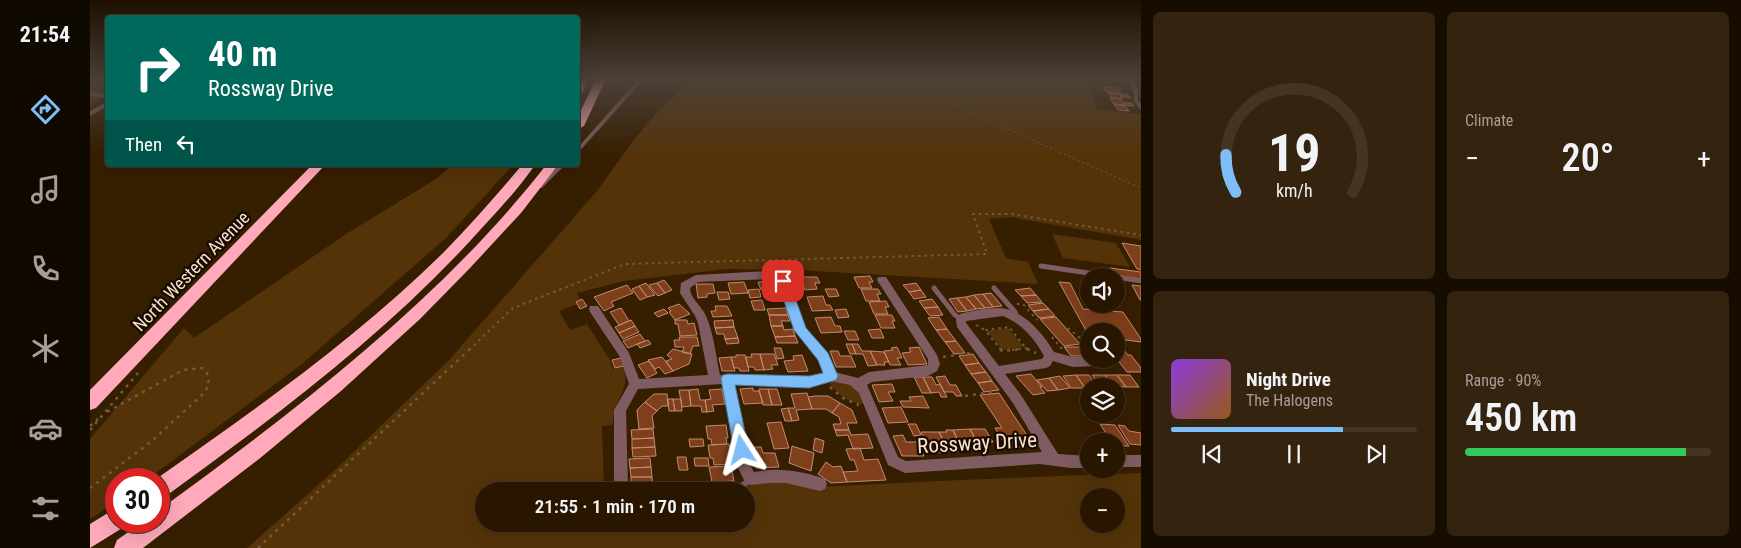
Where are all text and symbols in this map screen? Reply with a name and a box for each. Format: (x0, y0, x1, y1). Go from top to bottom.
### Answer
text: 21:54 (20, 22, 70, 47)
text: 40 m (208, 34, 277, 75)
icon: right (125, 35, 190, 100)
text: Rossway Drive (208, 76, 334, 101)
icon: directions (28, 92, 63, 127)
text: Climate (1465, 111, 1513, 130)
text: 19 (1268, 123, 1320, 184)
icon: left (172, 130, 200, 158)
text: Then (125, 133, 162, 156)
text: 20° (1562, 136, 1614, 180)
text: − (1465, 142, 1479, 175)
text: + (1697, 142, 1711, 175)
icon: music (28, 172, 63, 207)
text: km/h (1276, 180, 1312, 201)
street label: North Western Avenue (128, 207, 254, 335)
icon: phone (28, 251, 63, 286)
pin (762, 260, 804, 302)
icon: arrive (769, 267, 797, 295)
map controls (1080, 268, 1125, 533)
button: sound (1080, 268, 1125, 313)
button: search (1080, 323, 1125, 368)
icon: climate (28, 331, 63, 366)
text: Night Drive (1246, 368, 1331, 391)
text: Range · 90% (1465, 371, 1541, 390)
button: layers (1080, 378, 1125, 423)
text: The Halogens (1246, 391, 1333, 410)
text: 450 km (1465, 396, 1577, 440)
icon: car (28, 411, 63, 446)
position arrow (715, 423, 767, 475)
street label: Rossway Drive (917, 428, 1038, 458)
button: + (1080, 433, 1125, 478)
icon: previous (1198, 440, 1226, 468)
icon: pause (1280, 440, 1308, 468)
icon: next (1362, 440, 1390, 468)
speed limit sign: 30 (105, 468, 170, 533)
button: − (1080, 488, 1125, 533)
icon: filters (28, 491, 63, 526)
text: 21:55 · 1 min · 170 m (535, 495, 695, 518)

